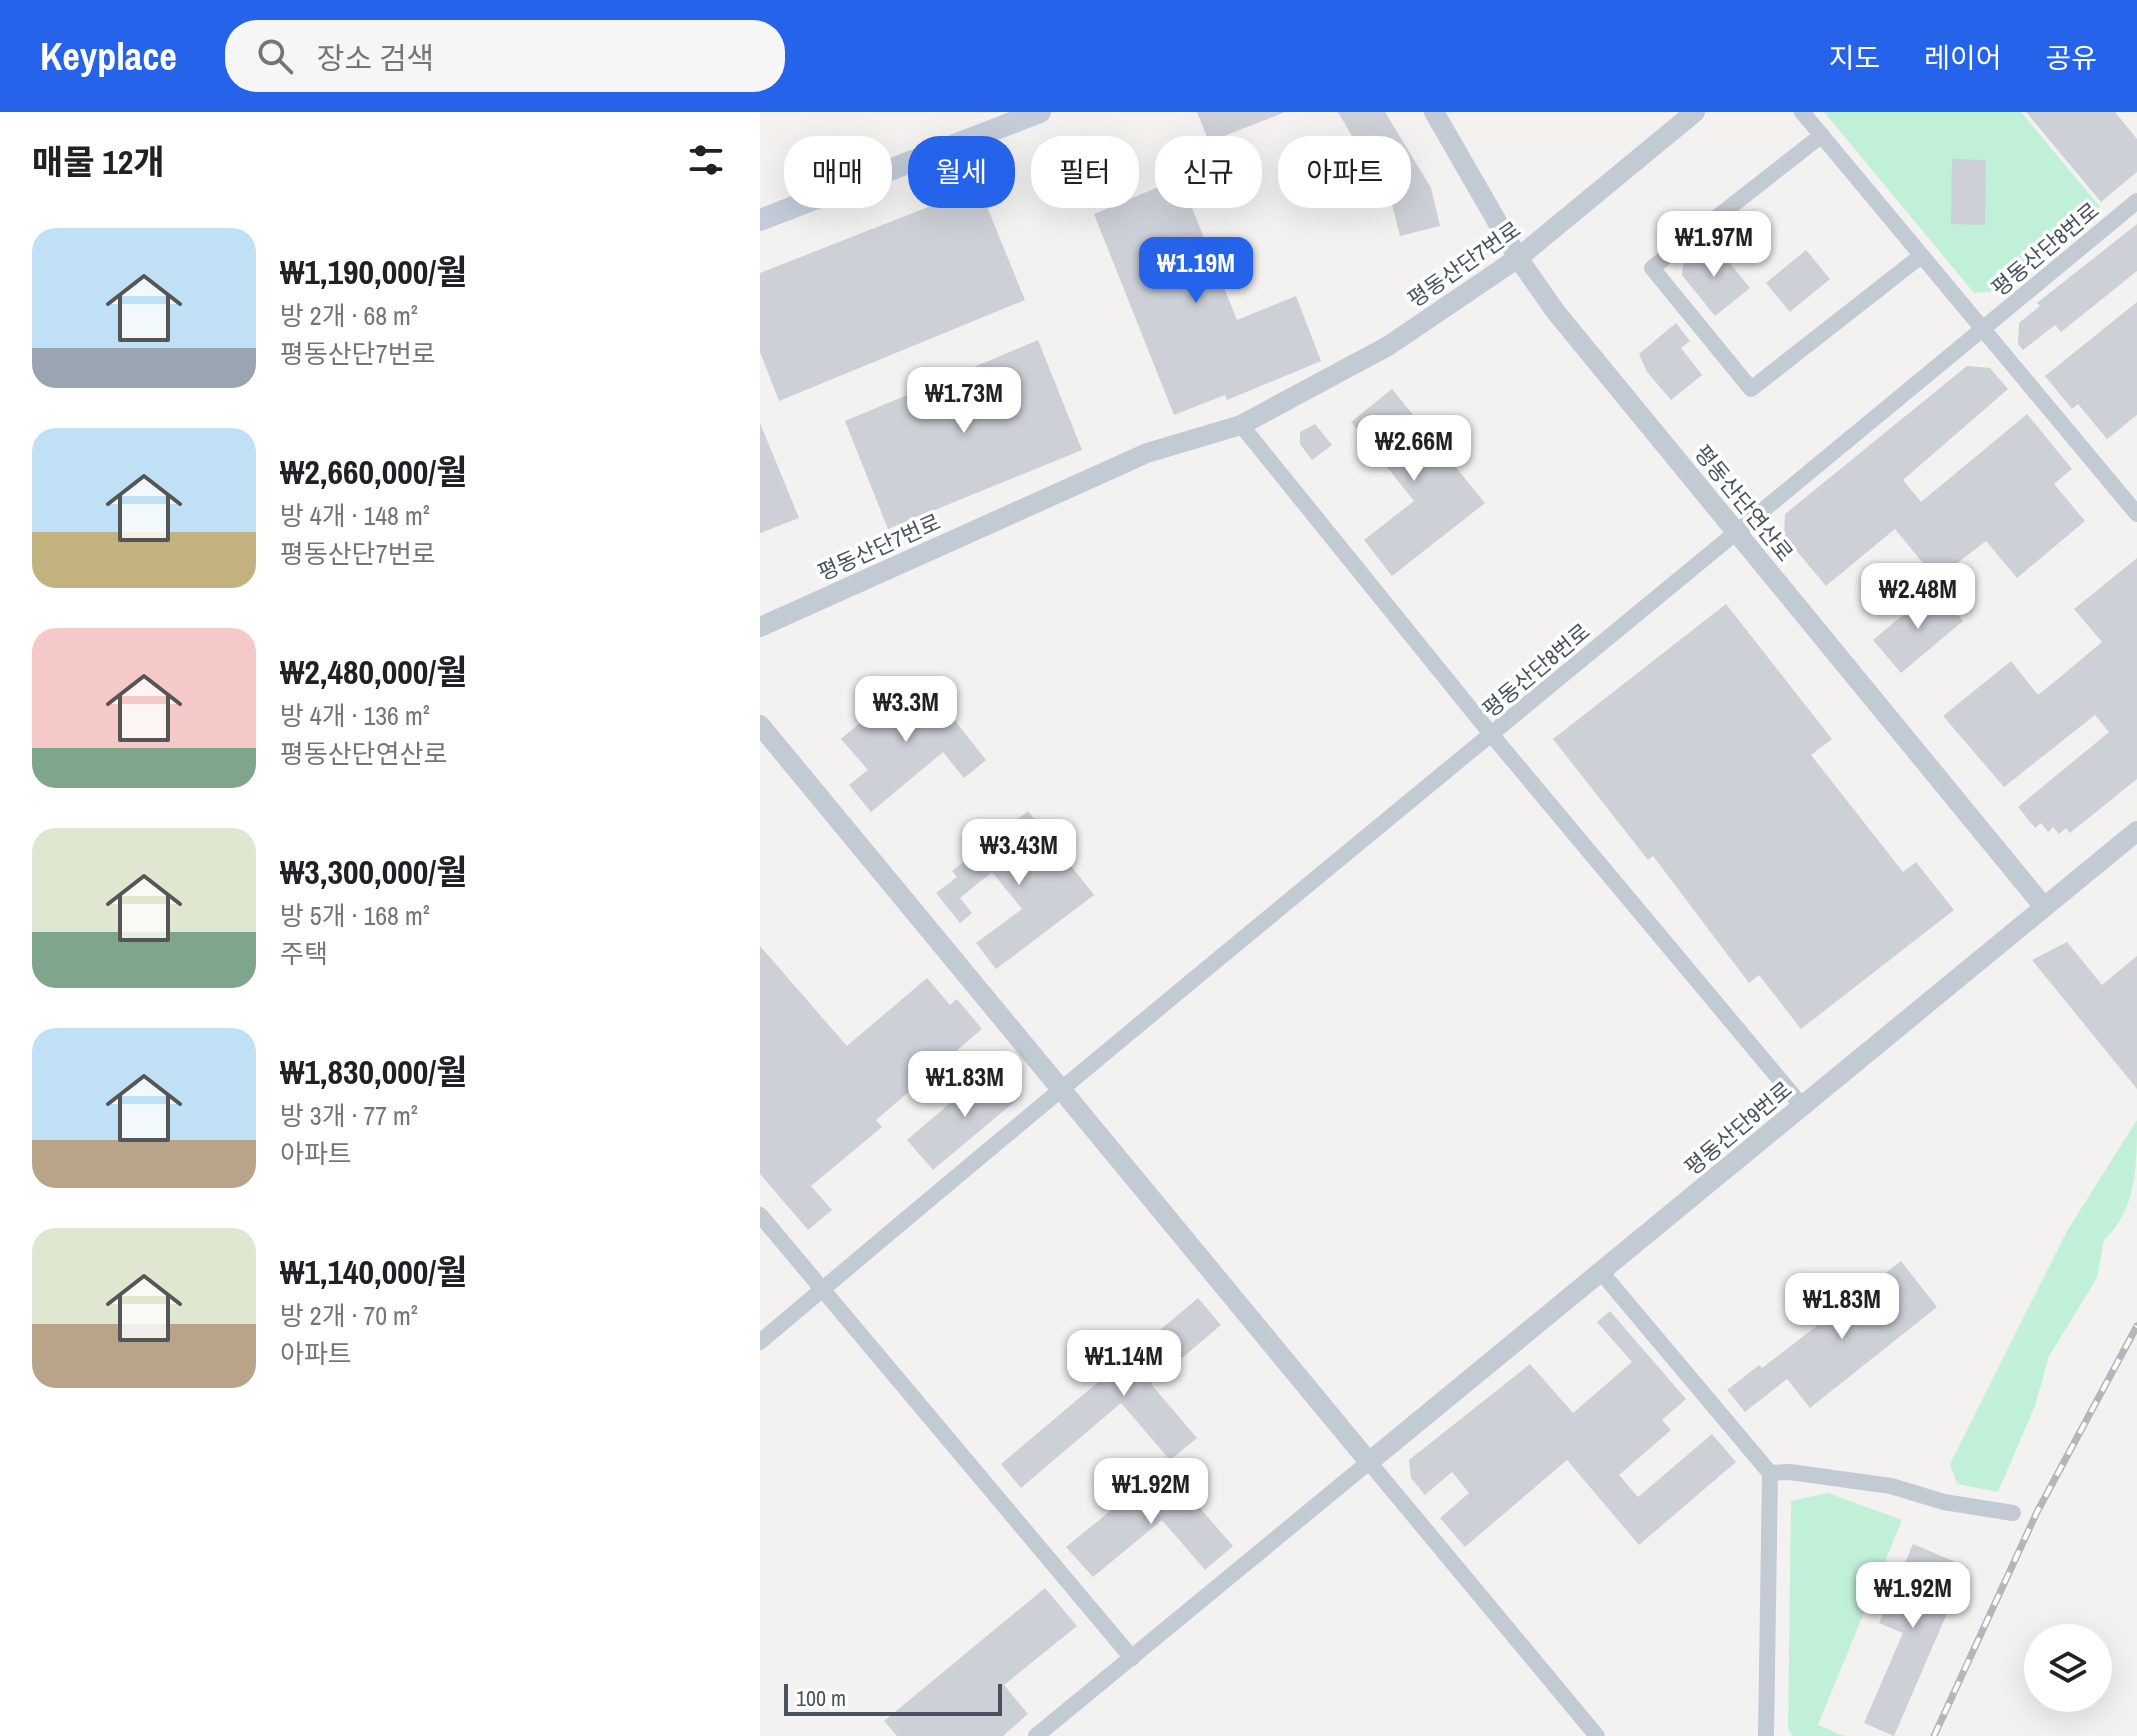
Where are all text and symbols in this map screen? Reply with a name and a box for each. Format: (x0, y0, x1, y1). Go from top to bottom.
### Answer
search box (225, 20, 785, 92)
text: Keyplace (40, 31, 177, 82)
icon: search (253, 34, 297, 78)
text: 장소 검색 (317, 38, 434, 78)
text: 지도 (1829, 39, 1880, 77)
text: 레이어 (1924, 39, 2001, 77)
text: 공유 (2045, 39, 2097, 77)
chip: 매매 (784, 136, 892, 208)
chip: 월세 (908, 136, 1015, 208)
chip: 필터 (1031, 136, 1139, 208)
chip: 신규 (1155, 136, 1262, 208)
chip: 아파트 (1278, 136, 1411, 208)
icon: filters (684, 138, 728, 182)
text: 매물 12개 (32, 139, 165, 185)
street label: 평동산단8번로 (1985, 195, 2105, 303)
pin: ₩1.97M (1649, 211, 1779, 279)
street label: 평동산단7번로 (1402, 214, 1526, 314)
text: ₩1.97M (1675, 219, 1753, 254)
pin: ₩1.19M (1131, 237, 1261, 305)
text: ₩1.19M (1157, 245, 1235, 280)
text: ₩1,190,000/월 (280, 249, 467, 295)
icon: home (96, 260, 192, 356)
text: 방 2개 · 68 m² (280, 298, 418, 333)
text: 평동산단7번로 (280, 336, 435, 371)
pin: ₩1.73M (899, 367, 1029, 435)
text: ₩1.73M (925, 375, 1003, 410)
pin: ₩2.66M (1349, 415, 1479, 483)
text: ₩2.66M (1375, 423, 1453, 458)
street label: 평동산단연산로 (1688, 439, 1800, 567)
text: ₩2,660,000/월 (280, 449, 467, 495)
icon: home (96, 460, 192, 556)
text: 방 4개 · 148 m² (280, 498, 430, 533)
street label: 평동산단7번로 (813, 507, 945, 587)
text: 평동산단7번로 (280, 536, 435, 571)
pin: ₩2.48M (1853, 563, 1983, 631)
text: ₩2.48M (1879, 571, 1957, 606)
street label: 평동산단8번로 (1476, 616, 1596, 724)
text: ₩2,480,000/월 (280, 649, 467, 695)
icon: home (96, 660, 192, 756)
pin: ₩3.3M (850, 676, 962, 744)
text: ₩3.3M (873, 684, 939, 719)
text: 방 4개 · 136 m² (280, 698, 430, 733)
text: 평동산단연산로 (280, 736, 447, 771)
pin: ₩3.43M (954, 819, 1084, 887)
text: ₩3.43M (980, 827, 1058, 862)
text: ₩3,300,000/월 (280, 849, 467, 895)
icon: home (96, 860, 192, 956)
text: 방 5개 · 168 m² (280, 898, 430, 933)
text: 주택 (280, 936, 328, 971)
text: ₩1,830,000/월 (280, 1049, 467, 1095)
pin: ₩1.83M (900, 1051, 1030, 1119)
text: ₩1.83M (926, 1059, 1004, 1094)
icon: home (96, 1060, 192, 1156)
street label: 평동산단9번로 (1678, 1074, 1798, 1182)
text: 방 3개 · 77 m² (280, 1098, 418, 1133)
text: 아파트 (280, 1136, 352, 1171)
text: ₩1,140,000/월 (280, 1249, 467, 1295)
icon: home (96, 1260, 192, 1356)
pin: ₩1.83M (1777, 1273, 1907, 1341)
text: ₩1.83M (1803, 1281, 1881, 1316)
text: 방 2개 · 70 m² (280, 1298, 418, 1333)
pin: ₩1.14M (1059, 1330, 1189, 1398)
text: 아파트 (280, 1336, 352, 1371)
text: ₩1.14M (1085, 1338, 1163, 1373)
pin: ₩1.92M (1086, 1458, 1216, 1526)
text: ₩1.92M (1112, 1466, 1190, 1501)
pin: ₩1.92M (1848, 1562, 1978, 1630)
text: ₩1.92M (1874, 1570, 1952, 1605)
map controls (2024, 1624, 2112, 1712)
button: layers (2024, 1624, 2112, 1712)
scale bar (784, 1680, 1002, 1716)
text: 100 m (796, 1683, 846, 1713)

